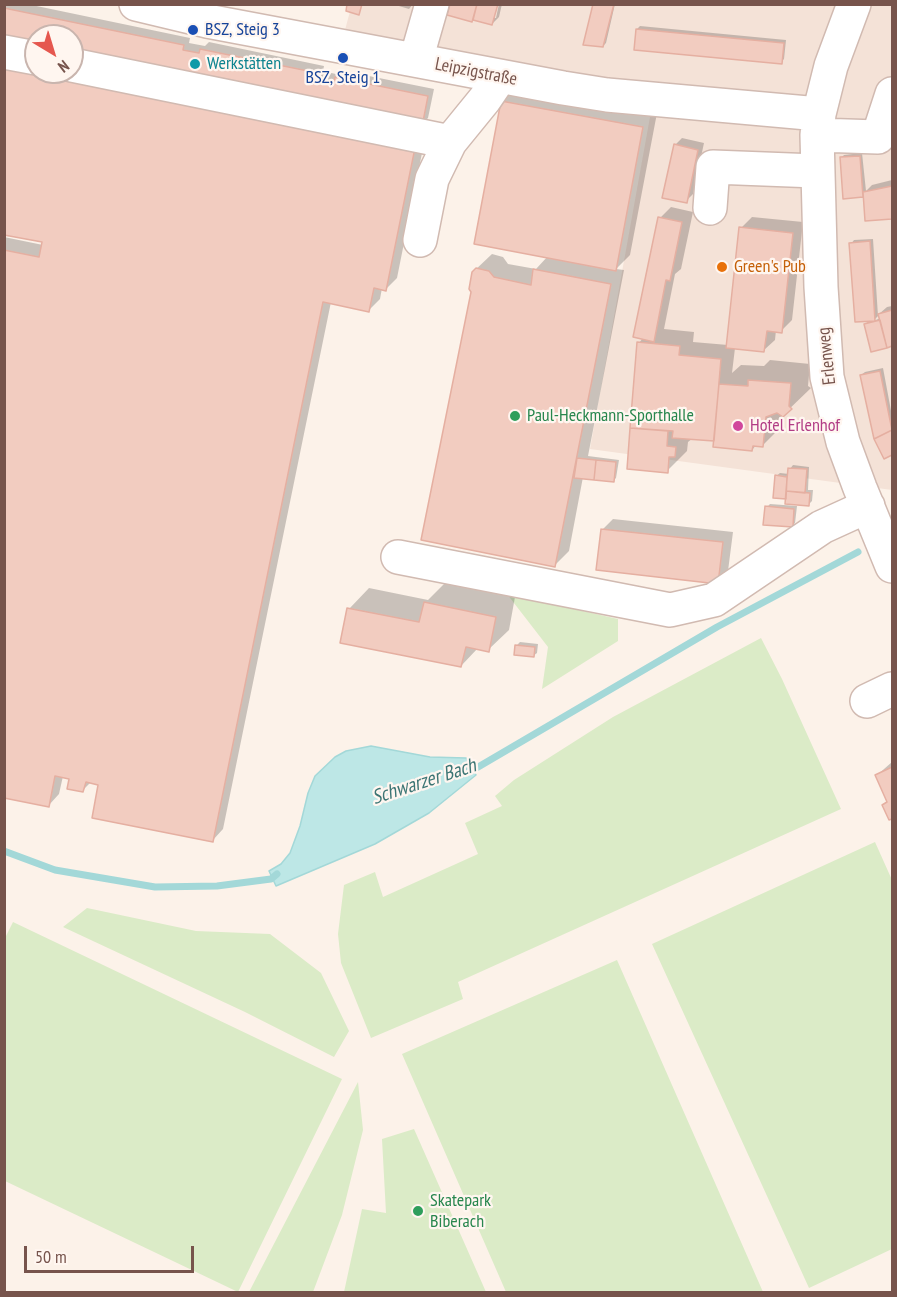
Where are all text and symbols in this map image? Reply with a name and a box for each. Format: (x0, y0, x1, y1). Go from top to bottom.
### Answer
place label: BSZ, Steig 3 (205, 19, 280, 41)
marker: BSZ, Steig 3 (186, 23, 200, 37)
north arrow (24, 24, 84, 84)
marker: BSZ, Steig 1 (336, 51, 350, 65)
place label: Werkstätten (207, 53, 281, 75)
street label: Leipzigstraße (433, 53, 519, 91)
text: N (54, 56, 73, 77)
marker: Werkstätten (188, 57, 202, 71)
place label: BSZ, Steig 1 (306, 67, 380, 89)
place label: Green's Pub (734, 256, 806, 278)
marker: Green's Pub (715, 260, 729, 274)
street label: Erlenweg (813, 326, 841, 386)
place label: Paul-Heckmann-Sporthalle (527, 405, 694, 427)
marker: Paul-Heckmann-Sporthalle (508, 409, 522, 423)
place label: Hotel Erlenhof (750, 415, 840, 437)
marker: Hotel Erlenhof (731, 419, 745, 433)
water label: Schwarzer Bach (369, 754, 479, 810)
place label: Skatepark Biberach (430, 1190, 491, 1232)
marker: Skatepark Biberach (411, 1204, 425, 1218)
scale bar (27, 1234, 196, 1272)
text: 50 m (35, 1245, 67, 1268)

